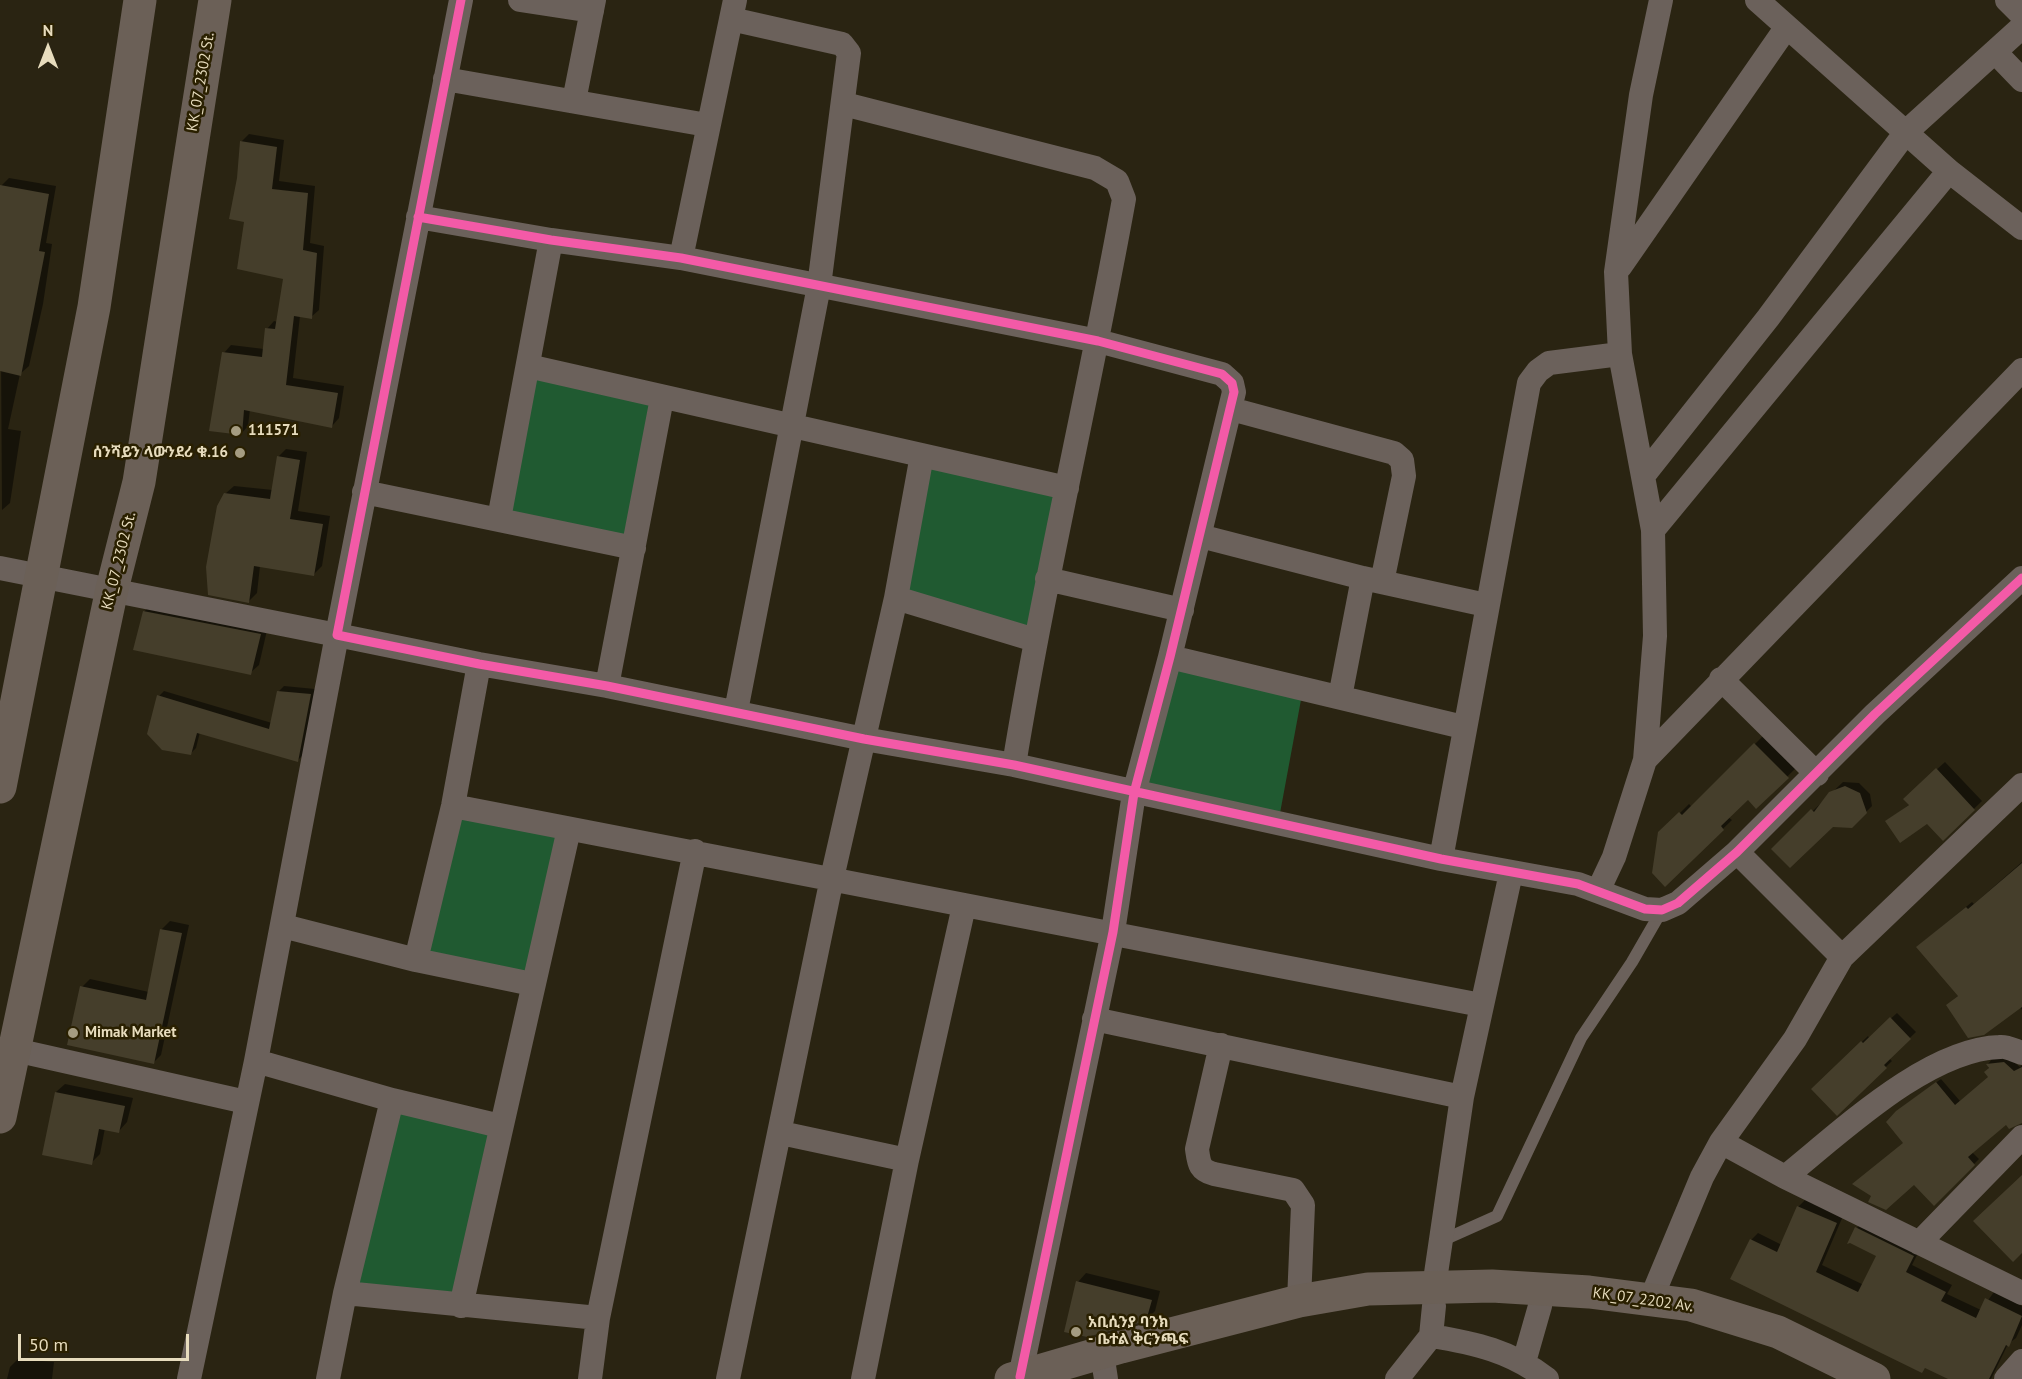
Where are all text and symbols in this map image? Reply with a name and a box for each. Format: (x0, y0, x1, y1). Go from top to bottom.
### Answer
north arrow (18, 18, 78, 78)
text: N (43, 20, 53, 40)
street label: KK_07_2302 St. (183, 31, 219, 133)
place label: 111571 (248, 422, 299, 440)
marker: 111571 (229, 424, 243, 438)
place label: ሰንሻይን ላውንደሪ ቁ.16 (93, 444, 228, 462)
marker: ሰንሻይን ላውንደሪ ቁ.16 (233, 446, 247, 460)
street label: KK_07_2302 St. (98, 510, 140, 612)
place label: Mimak Market (85, 1024, 176, 1042)
marker: Mimak Market (66, 1026, 80, 1040)
street label: KK_07_2202 Av. (1592, 1284, 1694, 1316)
place label: አቢሲንያ ባንክ - ቤተል ቅርንጫፍ (1088, 1314, 1188, 1349)
scale bar (21, 1322, 192, 1360)
marker: አቢሲንያ ባንክ - ቤተል ቅርንጫፍ (1069, 1325, 1083, 1339)
text: 50 m (29, 1333, 68, 1356)

